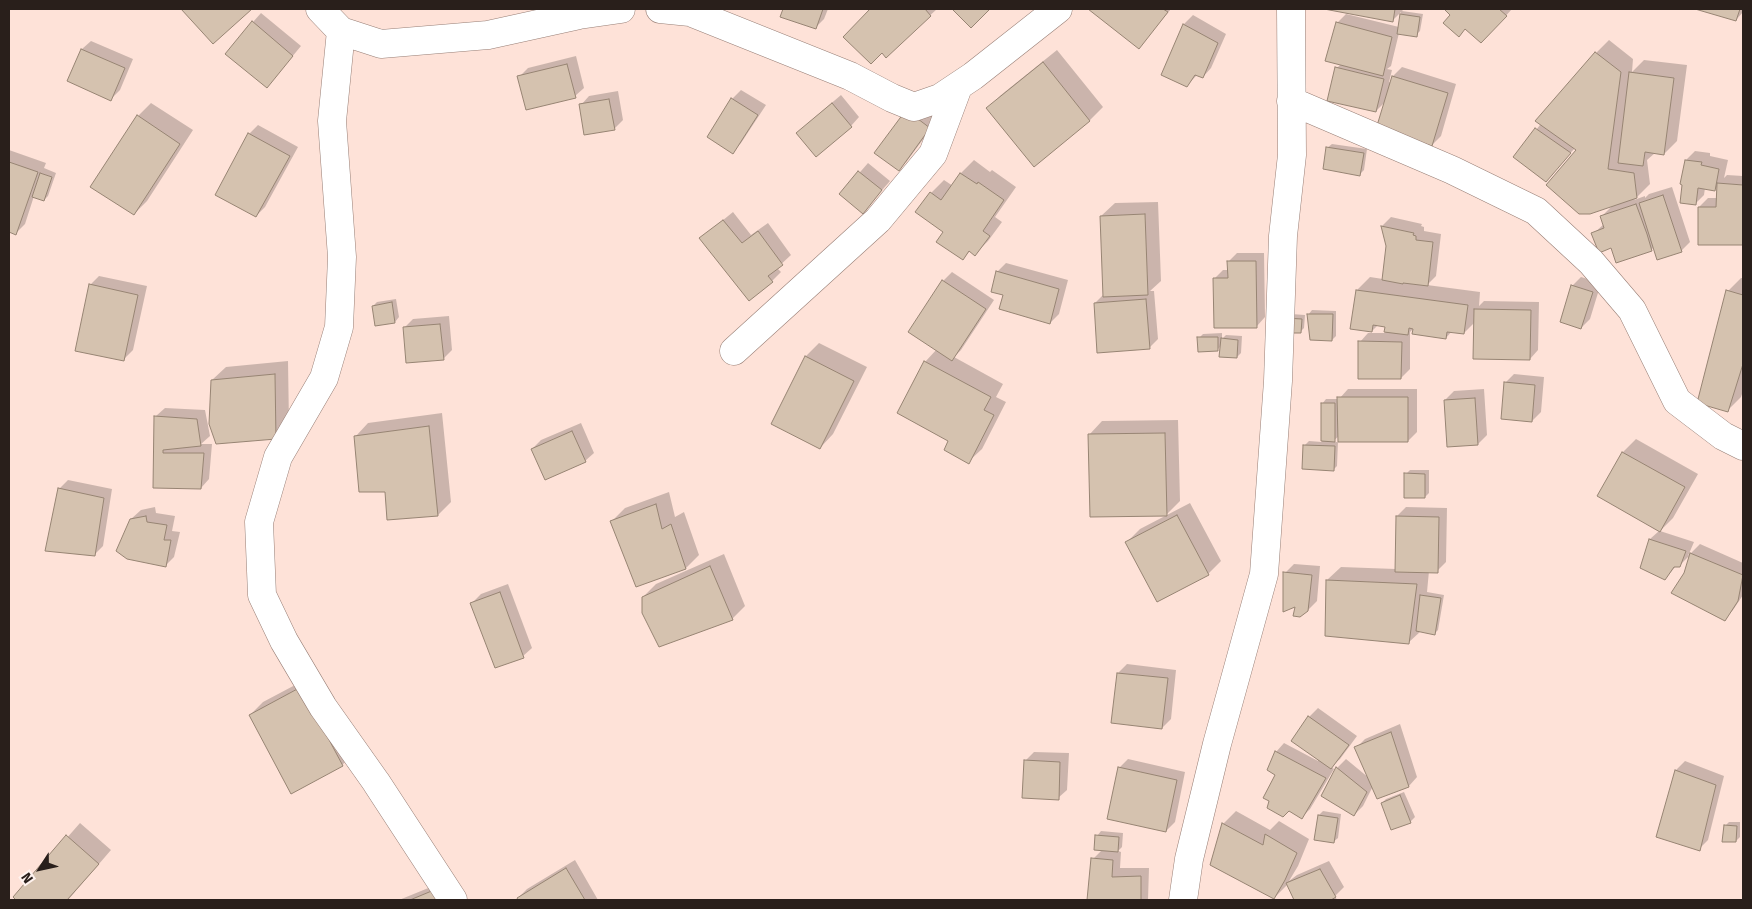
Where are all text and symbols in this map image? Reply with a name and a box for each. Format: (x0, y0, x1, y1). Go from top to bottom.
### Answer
north arrow (15, 844, 65, 894)
text: N (18, 869, 37, 887)

